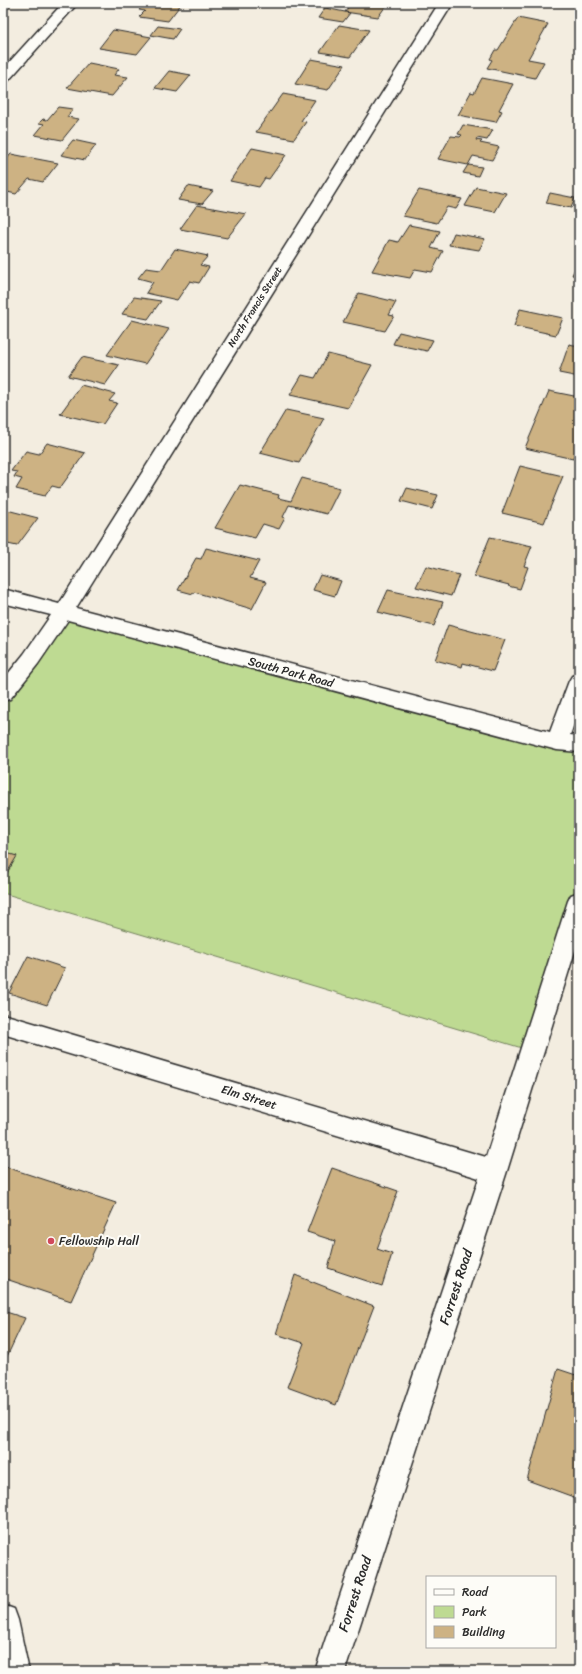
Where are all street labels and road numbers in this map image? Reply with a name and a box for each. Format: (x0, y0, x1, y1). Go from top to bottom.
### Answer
street label: North Francis Street (223, 263, 287, 351)
street label: South Park Road (246, 650, 337, 694)
street label: Elm Street (218, 1078, 280, 1116)
street label: Forrest Road (432, 1244, 481, 1328)
street label: Forrest Road (331, 1551, 380, 1635)

